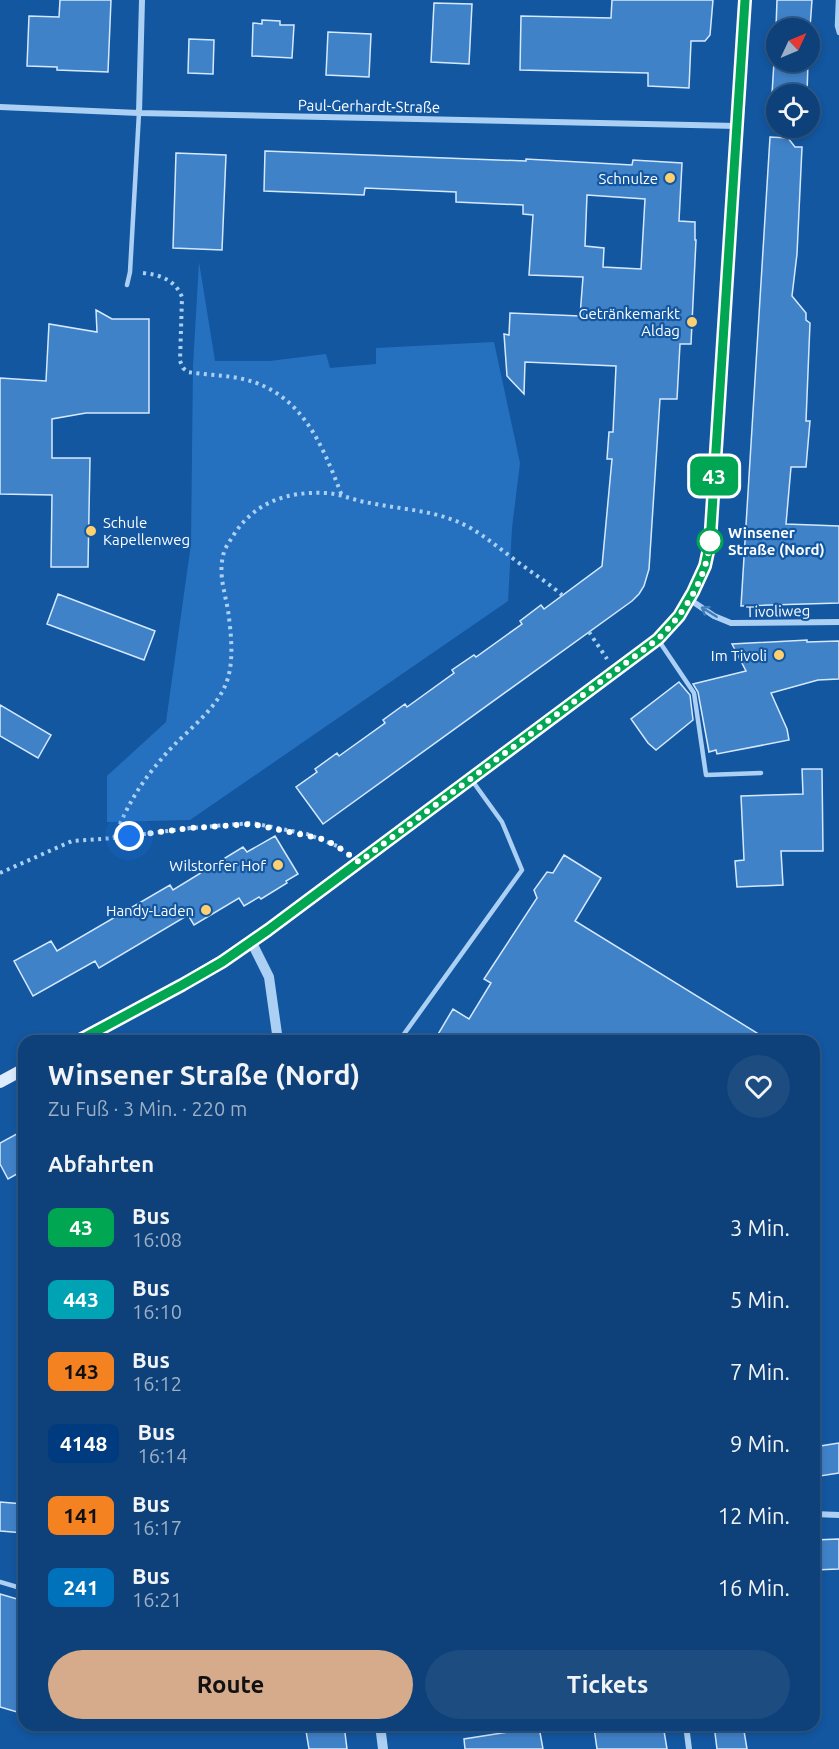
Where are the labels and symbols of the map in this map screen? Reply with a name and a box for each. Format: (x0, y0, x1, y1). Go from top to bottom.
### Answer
north arrow (766, 18, 820, 72)
street label: Paul-Gerhardt-Straße (298, 96, 440, 116)
place label: Schnulze (598, 170, 658, 187)
marker: Schnulze (663, 171, 677, 185)
place label: Getränkemarkt Aldag (579, 305, 680, 339)
marker: Getränkemarkt Aldag (685, 315, 699, 329)
line badge: 43 (687, 456, 741, 496)
place label: Schule Kapellenweg (103, 514, 190, 548)
marker: Schule Kapellenweg (84, 524, 98, 538)
place label: Winsener Straße (Nord) (728, 524, 825, 558)
marker: Winsener Straße (Nord) (697, 528, 723, 554)
street label: Tivoliweg (746, 602, 810, 620)
one-way arrow (701, 606, 718, 618)
place label: Im Tivoli (711, 647, 767, 664)
marker: Im Tivoli (772, 648, 786, 662)
your location (114, 821, 144, 851)
place label: Wilstorfer Hof (169, 857, 266, 874)
marker: Wilstorfer Hof (271, 858, 285, 872)
place label: Handy-Laden (106, 902, 194, 919)
marker: Handy-Laden (199, 903, 213, 917)

